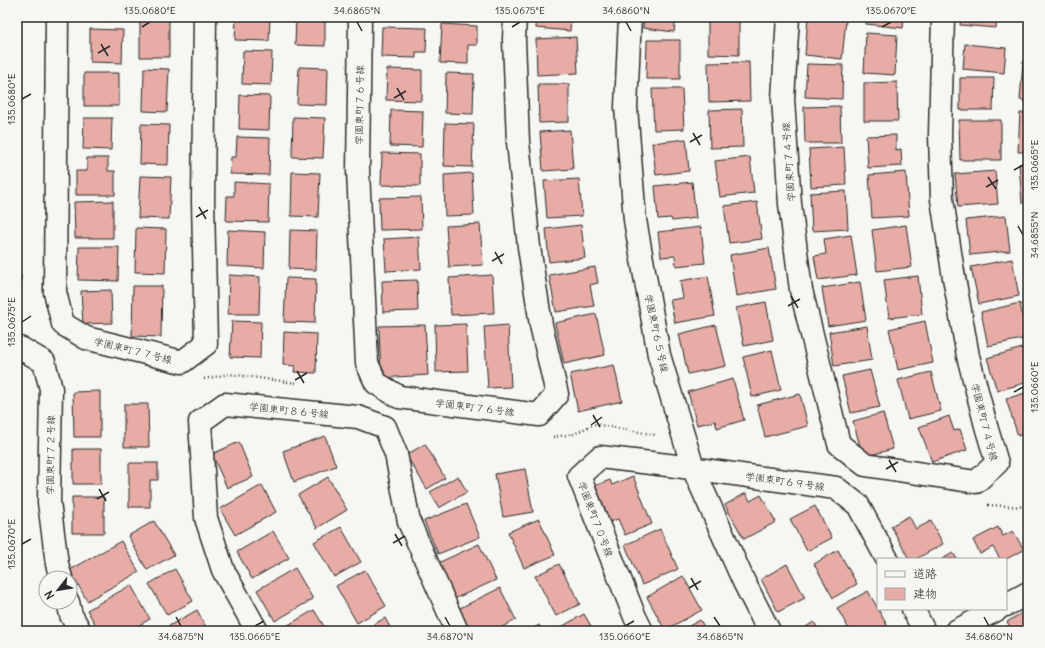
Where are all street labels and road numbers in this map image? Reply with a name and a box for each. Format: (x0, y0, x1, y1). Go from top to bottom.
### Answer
street label: 学園東町７６号線 (352, 65, 367, 145)
street label: 学園東町７４号線 (779, 122, 798, 202)
street label: 学園東町６５号線 (642, 293, 671, 374)
street label: 学園東町７７号線 (92, 335, 173, 366)
street label: 学園東町７４号線 (969, 382, 1000, 463)
street label: 学園東町７６号線 (434, 396, 515, 419)
street label: 学園東町８６号線 (248, 400, 329, 421)
street label: 学園東町７２号線 (43, 415, 58, 495)
street label: 学園東町６９号線 (744, 469, 825, 493)
street label: 学園東町７０号線 (575, 480, 616, 559)

